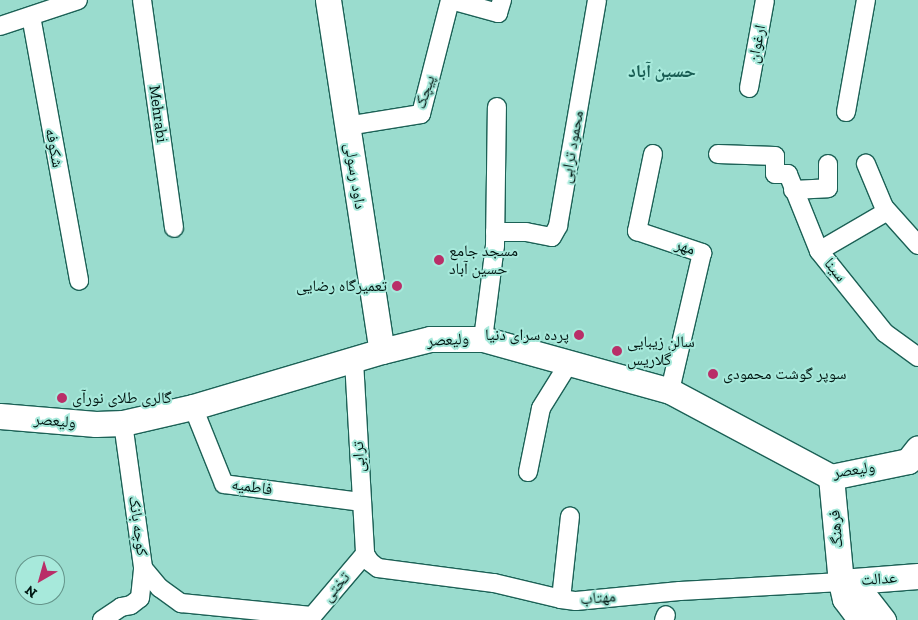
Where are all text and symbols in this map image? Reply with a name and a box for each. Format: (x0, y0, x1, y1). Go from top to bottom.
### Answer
street label: ارغوان (744, 23, 770, 65)
district label: حسین آباد (628, 60, 696, 82)
street label: پیچک (411, 73, 439, 111)
street label: Mehrabi (144, 84, 172, 144)
street label: محمود ترابی (556, 109, 588, 185)
street label: شکوفه (41, 127, 67, 169)
street label: داود رسولی (340, 142, 370, 210)
street label: مهر (673, 235, 697, 259)
place label: مسجد جامع حسین آباد (449, 241, 518, 279)
marker: مسجد جامع حسین آباد (433, 254, 445, 266)
street label: سینا (820, 254, 850, 286)
place label: تعمیرگاه رضایی (296, 276, 387, 296)
marker: تعمیرگاه رضایی (391, 280, 403, 292)
place label: پرده سرای دنیا (485, 325, 569, 345)
street label: ولیعصر (426, 329, 470, 351)
marker: پرده سرای دنیا (573, 329, 585, 341)
place label: سالن زیبایی گلاریس (627, 332, 695, 370)
marker: سالن زیبایی گلاریس (611, 345, 623, 357)
place label: سوپر گوشت محمودی (723, 364, 847, 384)
marker: سوپر گوشت محمودی (707, 368, 719, 380)
place label: گالری طلای نورآی (72, 388, 172, 408)
marker: گالری طلای نورآی (56, 392, 68, 404)
street label: ولیعصر (33, 410, 77, 432)
street label: ترابی (349, 441, 369, 473)
street label: ولیعصر (832, 458, 876, 482)
street label: فاطمیه (230, 475, 274, 499)
street label: کوچه بانک (124, 495, 152, 557)
street label: فرهنگ (825, 509, 847, 549)
north arrow (15, 555, 65, 605)
street label: تختی (318, 568, 354, 606)
street label: عدالت (860, 568, 898, 590)
text: N (22, 581, 41, 601)
street label: مهتاب (579, 587, 617, 609)

